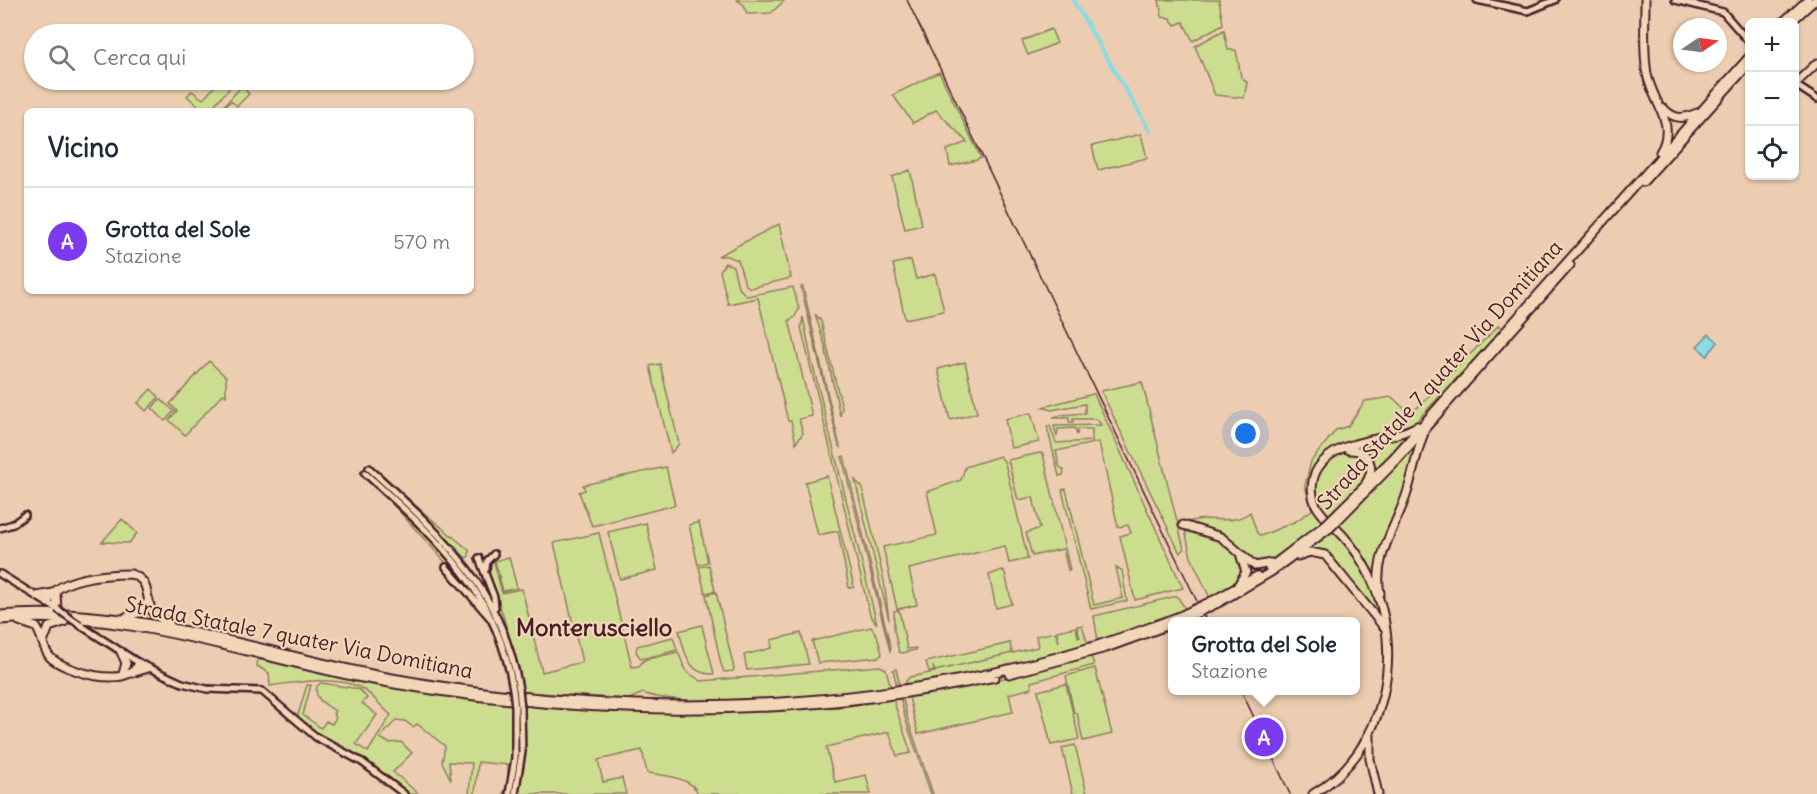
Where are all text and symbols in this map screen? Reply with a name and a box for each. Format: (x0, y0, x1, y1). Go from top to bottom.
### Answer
north arrow (1673, 18, 1727, 72)
map controls (1745, 18, 1799, 180)
button: + (1745, 18, 1799, 72)
search box (24, 24, 474, 90)
icon: search (45, 41, 78, 74)
text: Cerca qui (93, 43, 186, 71)
button: − (1745, 72, 1799, 126)
button: locate (1745, 126, 1799, 180)
text: Vicino (48, 131, 119, 164)
text: Grotta del Sole (105, 215, 251, 243)
text: A (61, 229, 74, 254)
text: 570 m (393, 229, 450, 254)
street label: Strada Statale 7 quater Via Domitiana (1311, 234, 1568, 515)
text: Stazione (105, 243, 182, 268)
your location (1231, 419, 1260, 448)
street label: Strada Statale 7 quater Via Domitiana (123, 591, 475, 685)
district label: Monterusciello (516, 612, 672, 642)
popup (1168, 617, 1360, 695)
text: Grotta del Sole (1191, 630, 1337, 658)
text: Stazione (1191, 658, 1268, 683)
pin: A (1244, 714, 1284, 760)

